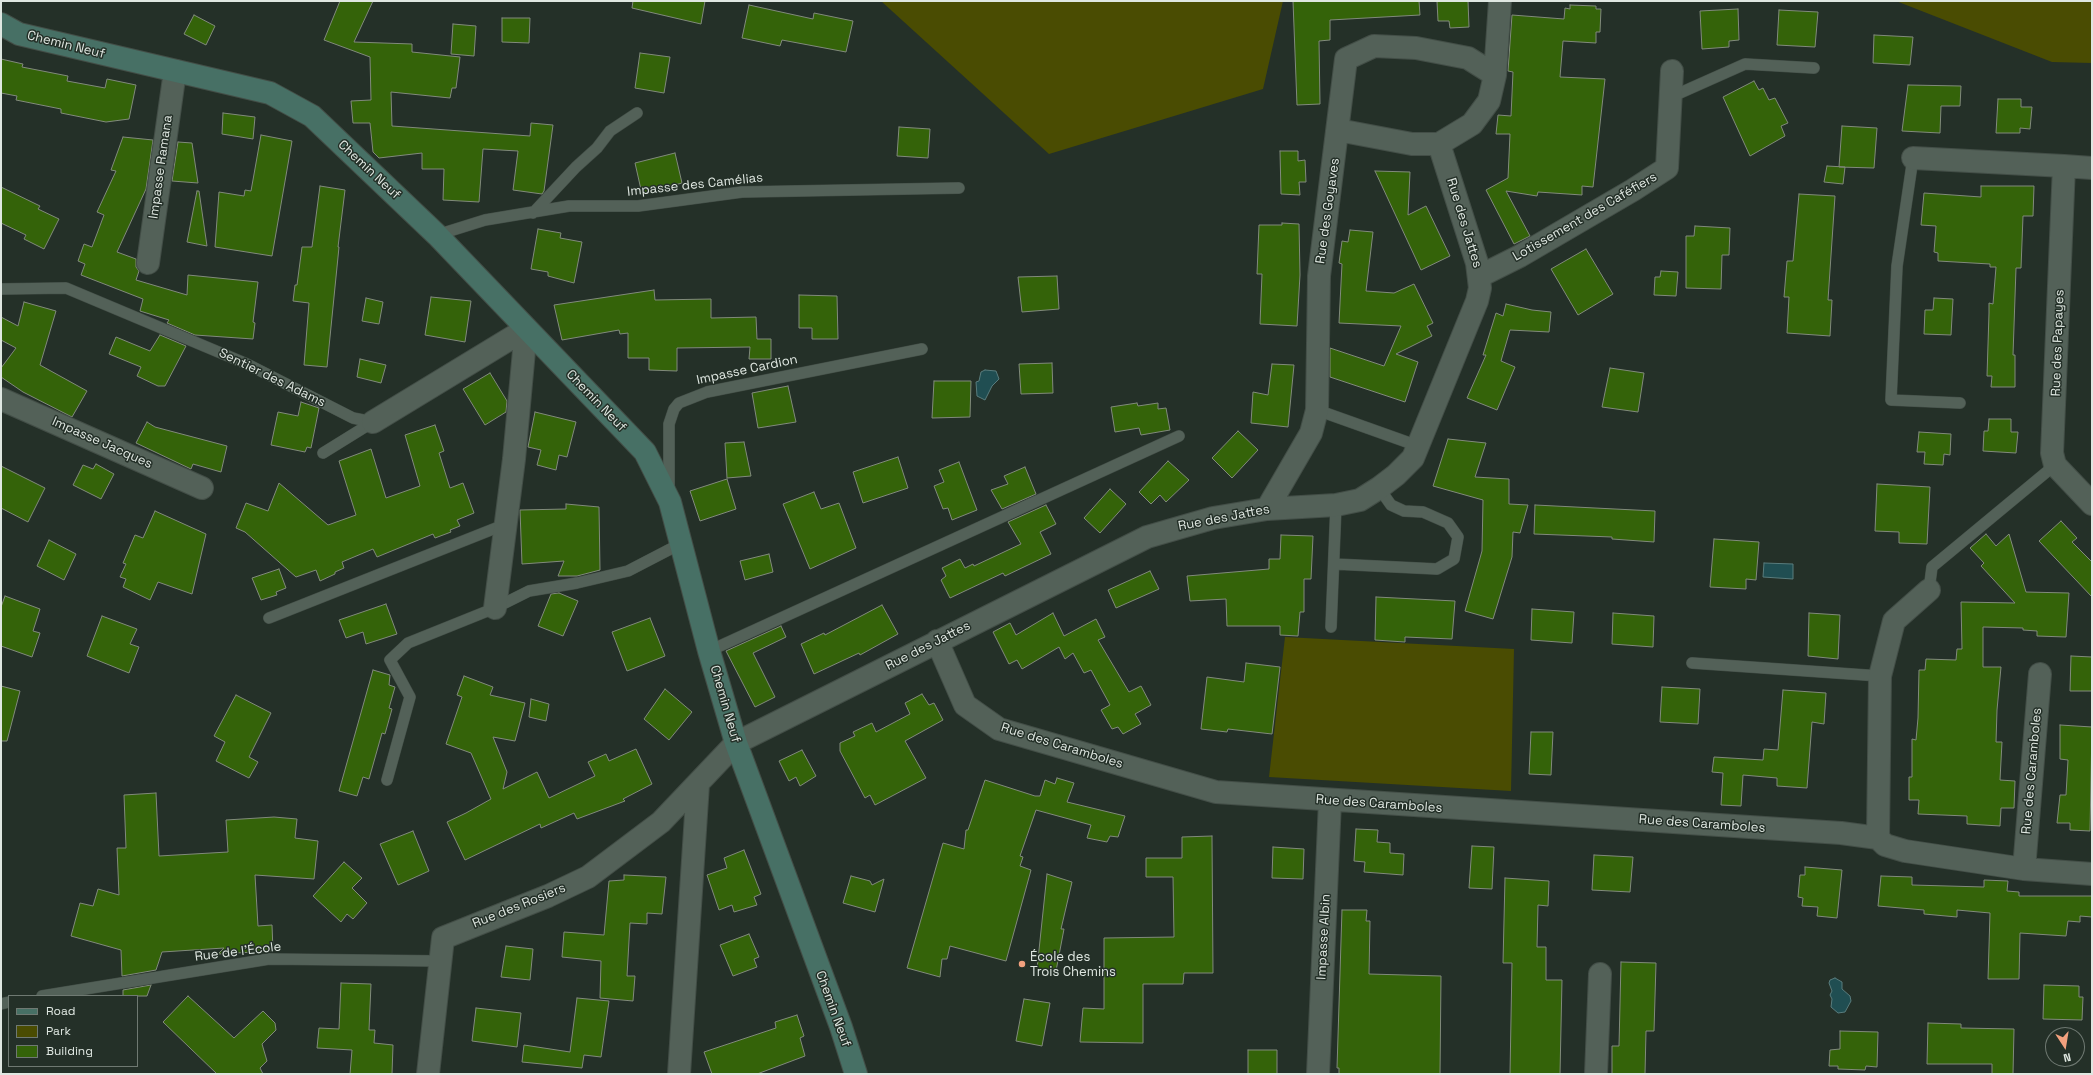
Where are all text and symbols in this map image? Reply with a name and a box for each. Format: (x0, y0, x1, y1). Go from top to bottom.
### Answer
street label: Chemin Neuf (25, 28, 107, 62)
street label: Impasse Ramana (146, 114, 176, 220)
street label: Chemin Neuf (335, 137, 403, 203)
street label: Rue des Goyaves (1313, 157, 1343, 265)
street label: Lotissement des Caféfiers (1510, 169, 1660, 265)
street label: Impasse des Camélias (626, 170, 764, 200)
street label: Rue des Jattes (1443, 176, 1485, 270)
street label: Rue des Papayes (2048, 289, 2068, 397)
street label: Sentier des Adams (216, 345, 328, 411)
street label: Impasse Cardion (695, 352, 799, 388)
street label: Chemin Neuf (563, 367, 629, 435)
street label: Impasse Jacques (49, 414, 155, 472)
street label: Rue des Jattes (1177, 501, 1271, 535)
street label: Rue des Jattes (883, 618, 973, 674)
street label: Chemin Neuf (707, 664, 743, 744)
street label: Rue des Caramboles (2019, 707, 2045, 835)
street label: Rue des Caramboles (999, 720, 1125, 772)
street label: Rue des Caramboles (1315, 792, 1443, 816)
street label: Rue des Caramboles (1638, 812, 1766, 836)
street label: Rue des Rosiers (470, 880, 568, 932)
street label: Impasse Albin (1314, 894, 1334, 980)
street label: Rue de l'École (194, 939, 282, 965)
place label: École des Trois Chemins (1030, 949, 1116, 980)
marker: École des Trois Chemins (1017, 959, 1027, 969)
street label: Chemin Neuf (812, 969, 854, 1049)
legend (8, 995, 138, 1067)
text: Road (46, 1003, 75, 1019)
text: Park (46, 1023, 71, 1039)
north arrow (2045, 1027, 2085, 1067)
text: Building (46, 1043, 93, 1059)
text: N (2062, 1050, 2072, 1065)

